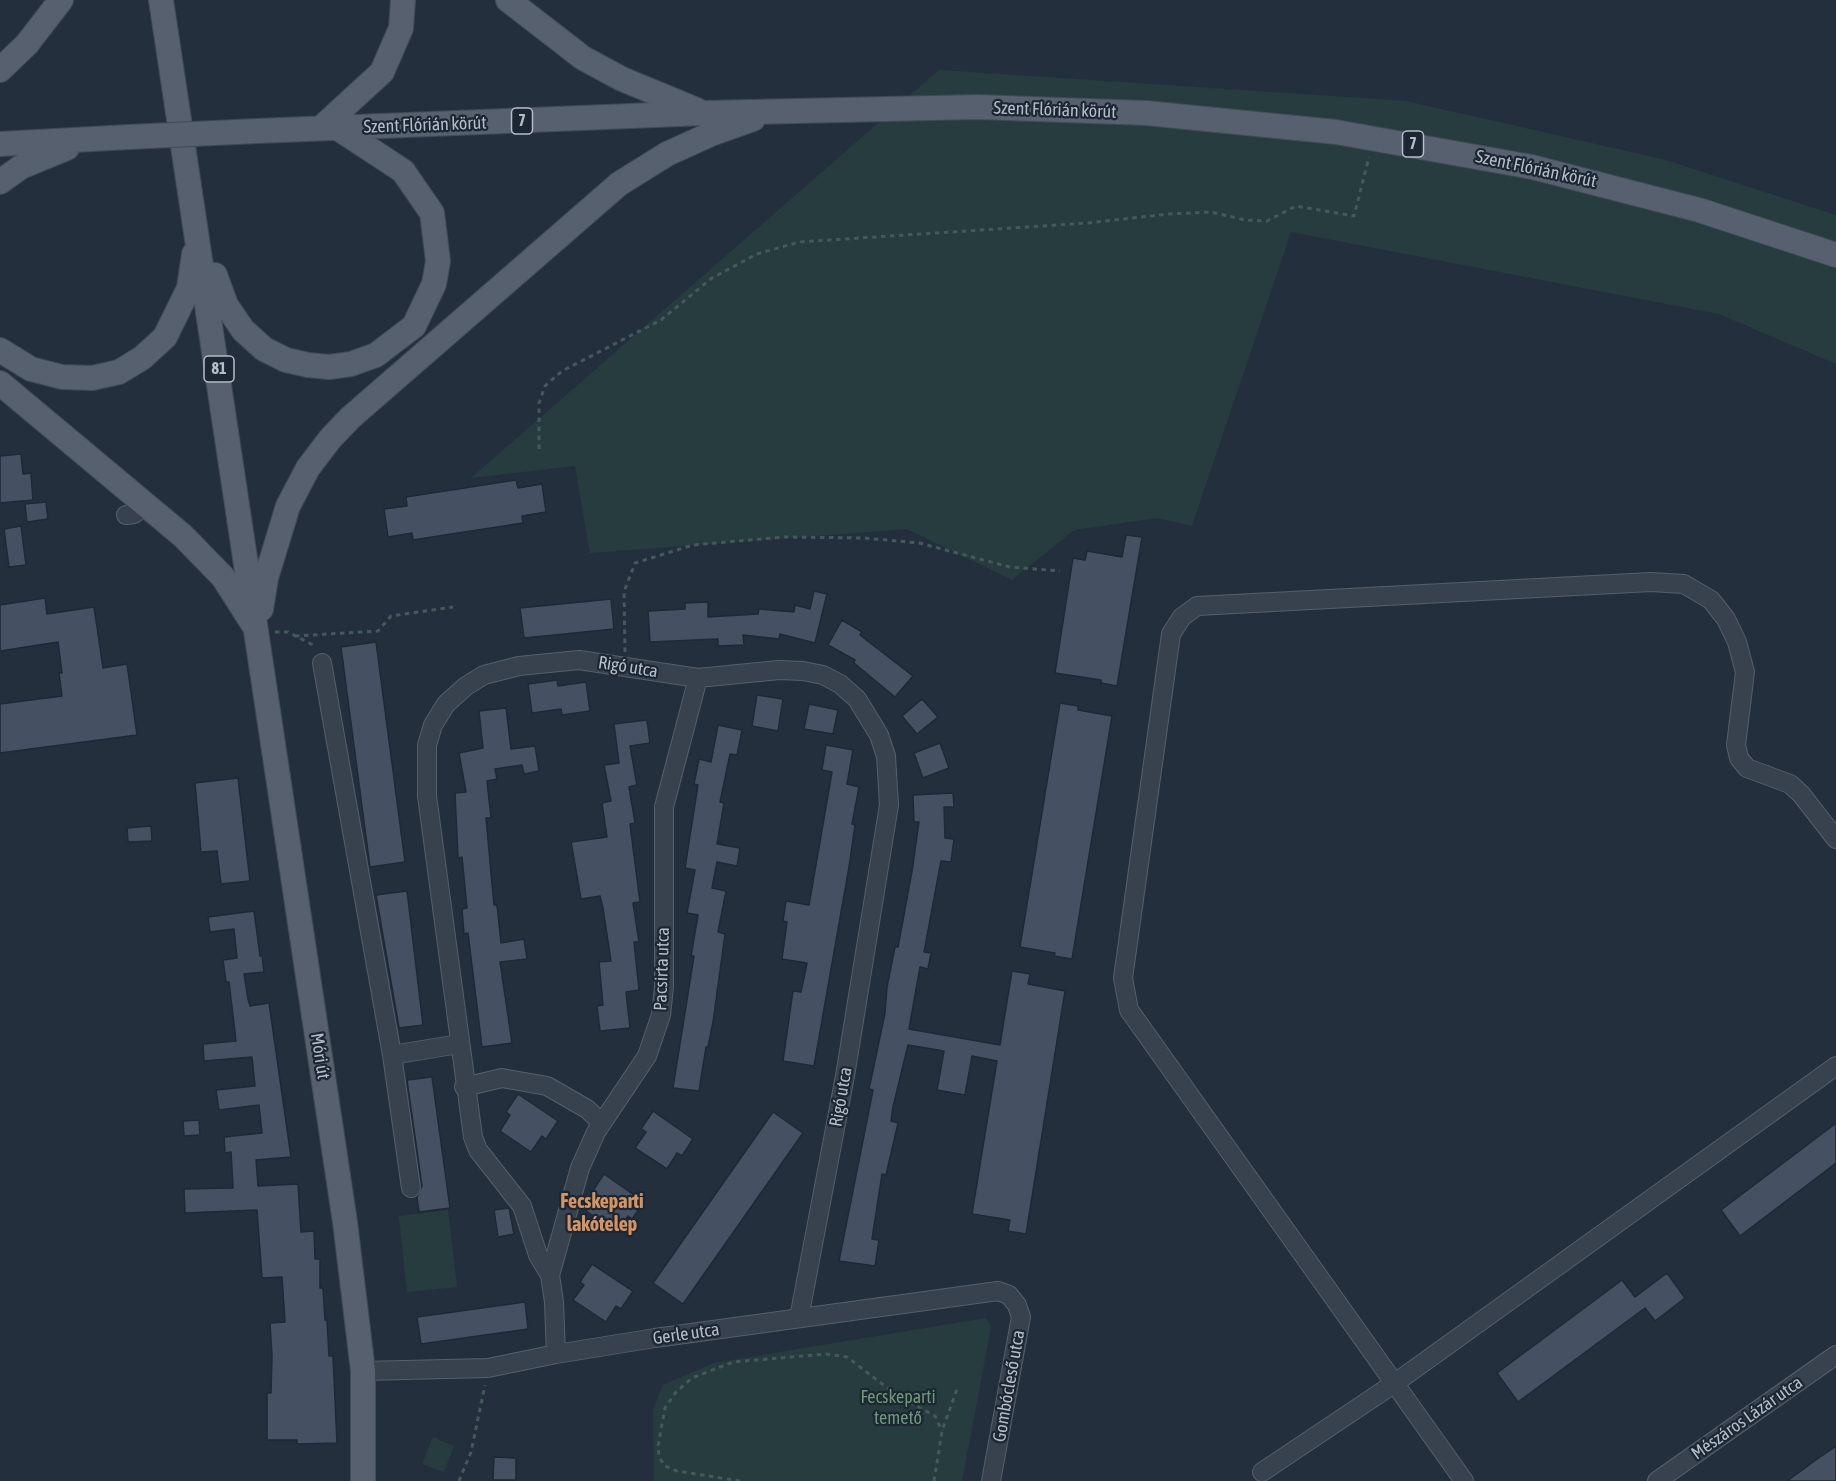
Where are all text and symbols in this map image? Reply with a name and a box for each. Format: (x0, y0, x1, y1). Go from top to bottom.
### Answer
street label: Szent Flórián körút (993, 97, 1117, 123)
road number: 7 (512, 108, 532, 134)
street label: Szent Flórián körút (363, 112, 487, 138)
road number: 7 (1402, 131, 1424, 157)
street label: Szent Flórián körút (1474, 146, 1598, 192)
road number: 81 (204, 356, 234, 382)
street label: Rigó utca (597, 652, 659, 682)
street label: Pacsirta utca (650, 927, 674, 1011)
street label: Móri út (306, 1031, 334, 1081)
street label: Rigó utca (825, 1065, 857, 1129)
district label: Fecskeparti lakótelep (560, 1190, 644, 1237)
street label: Gerle utca (651, 1319, 721, 1349)
street label: Gombócleső utca (989, 1328, 1029, 1444)
street label: Mészáros Lázár utca (1687, 1372, 1807, 1464)
park label: Fecskeparti temető (860, 1386, 936, 1428)

